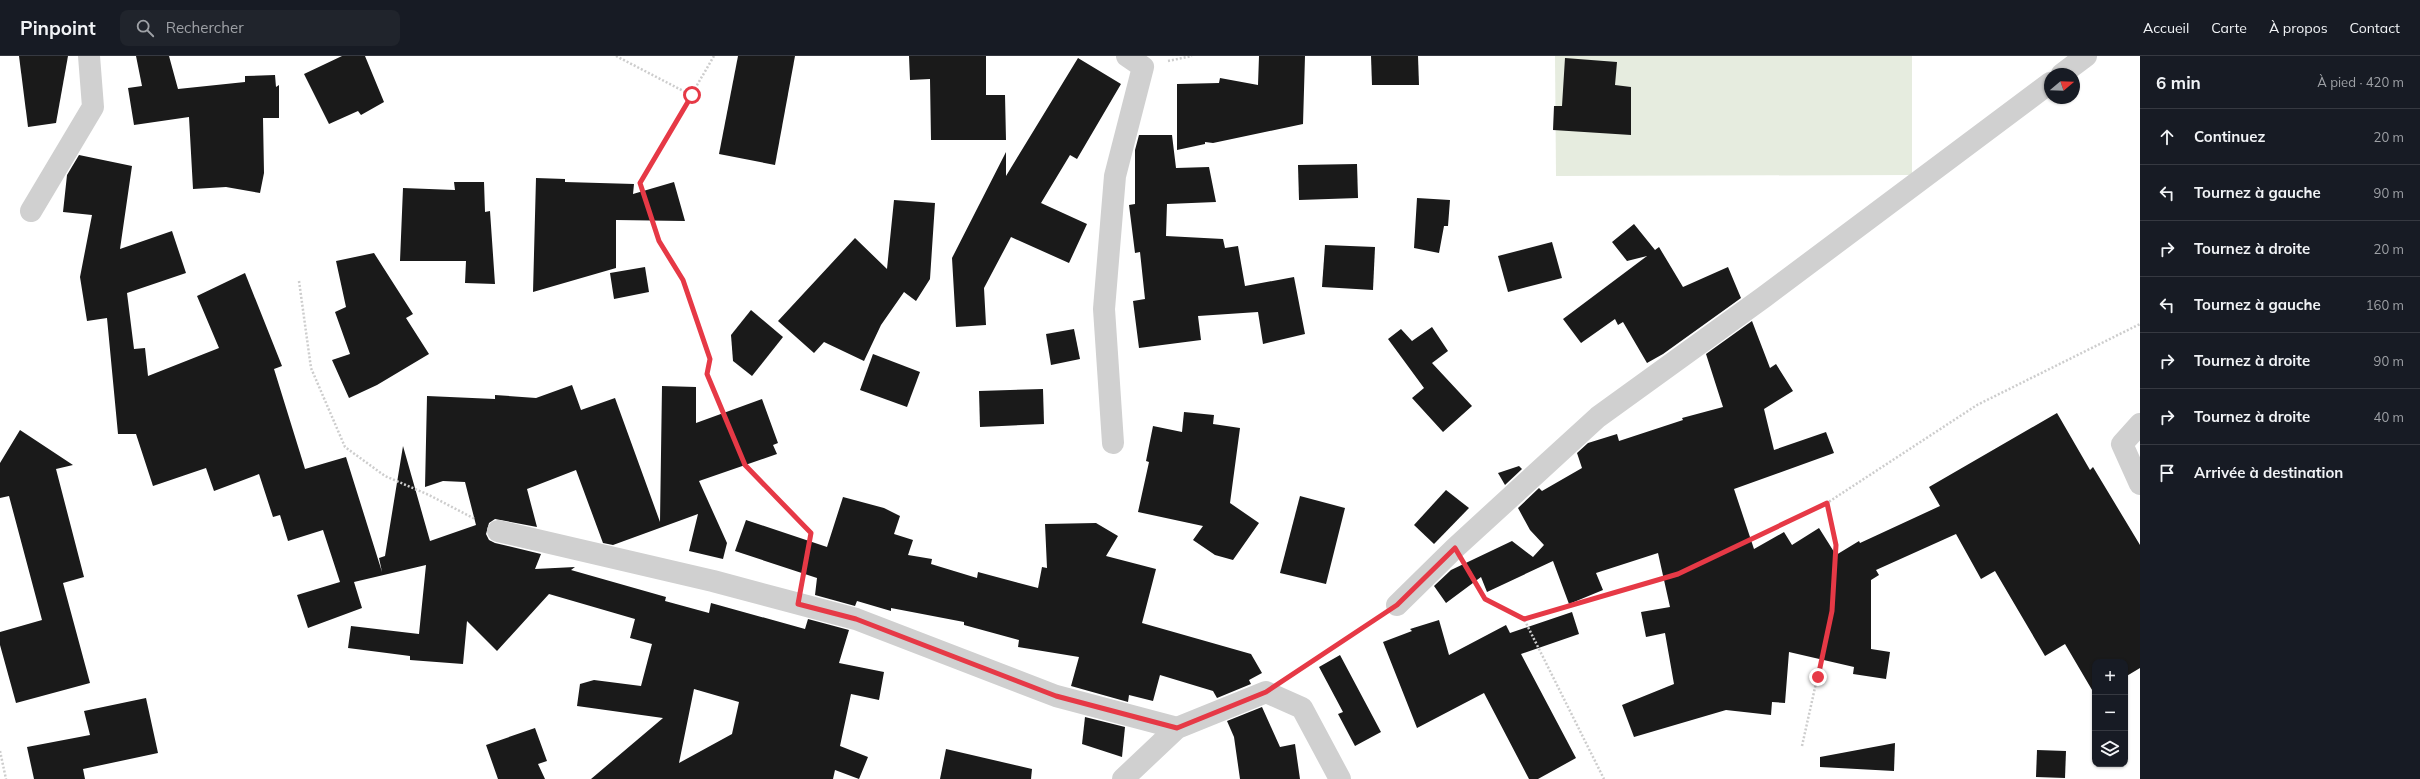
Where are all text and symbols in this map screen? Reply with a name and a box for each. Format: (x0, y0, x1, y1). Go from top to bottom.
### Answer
search box (120, 10, 400, 46)
text: Pinpoint (20, 16, 96, 40)
icon: search (134, 17, 156, 39)
text: Rechercher (166, 18, 244, 37)
text: Accueil (2143, 19, 2189, 37)
text: Carte (2211, 19, 2247, 37)
text: À propos (2269, 19, 2328, 37)
text: Contact (2350, 19, 2400, 37)
north arrow (2044, 68, 2080, 104)
text: 6 min (2156, 72, 2201, 93)
text: À pied · 420 m (2317, 74, 2404, 90)
route start (683, 86, 701, 104)
icon: ahead (2156, 126, 2178, 148)
text: Continuez (2194, 127, 2265, 146)
text: 20 m (2374, 129, 2404, 145)
icon: left (2156, 182, 2178, 204)
text: Tournez à gauche (2194, 183, 2321, 202)
text: 90 m (2374, 185, 2404, 201)
icon: right (2156, 238, 2178, 260)
text: Tournez à droite (2194, 239, 2310, 258)
text: 20 m (2374, 241, 2404, 257)
icon: left (2156, 294, 2178, 316)
text: Tournez à gauche (2194, 295, 2321, 314)
text: 160 m (2366, 297, 2404, 313)
icon: right (2156, 350, 2178, 372)
text: Tournez à droite (2194, 351, 2310, 370)
text: 90 m (2374, 353, 2404, 369)
icon: right (2156, 406, 2178, 428)
text: Tournez à droite (2194, 407, 2310, 426)
text: 40 m (2374, 409, 2404, 425)
icon: arrive (2156, 462, 2178, 484)
text: Arrivée à destination (2194, 463, 2343, 482)
map controls (2092, 659, 2128, 767)
button: + (2092, 659, 2128, 695)
route end (1809, 668, 1827, 686)
button: − (2092, 695, 2128, 731)
button: layers (2092, 731, 2128, 767)

